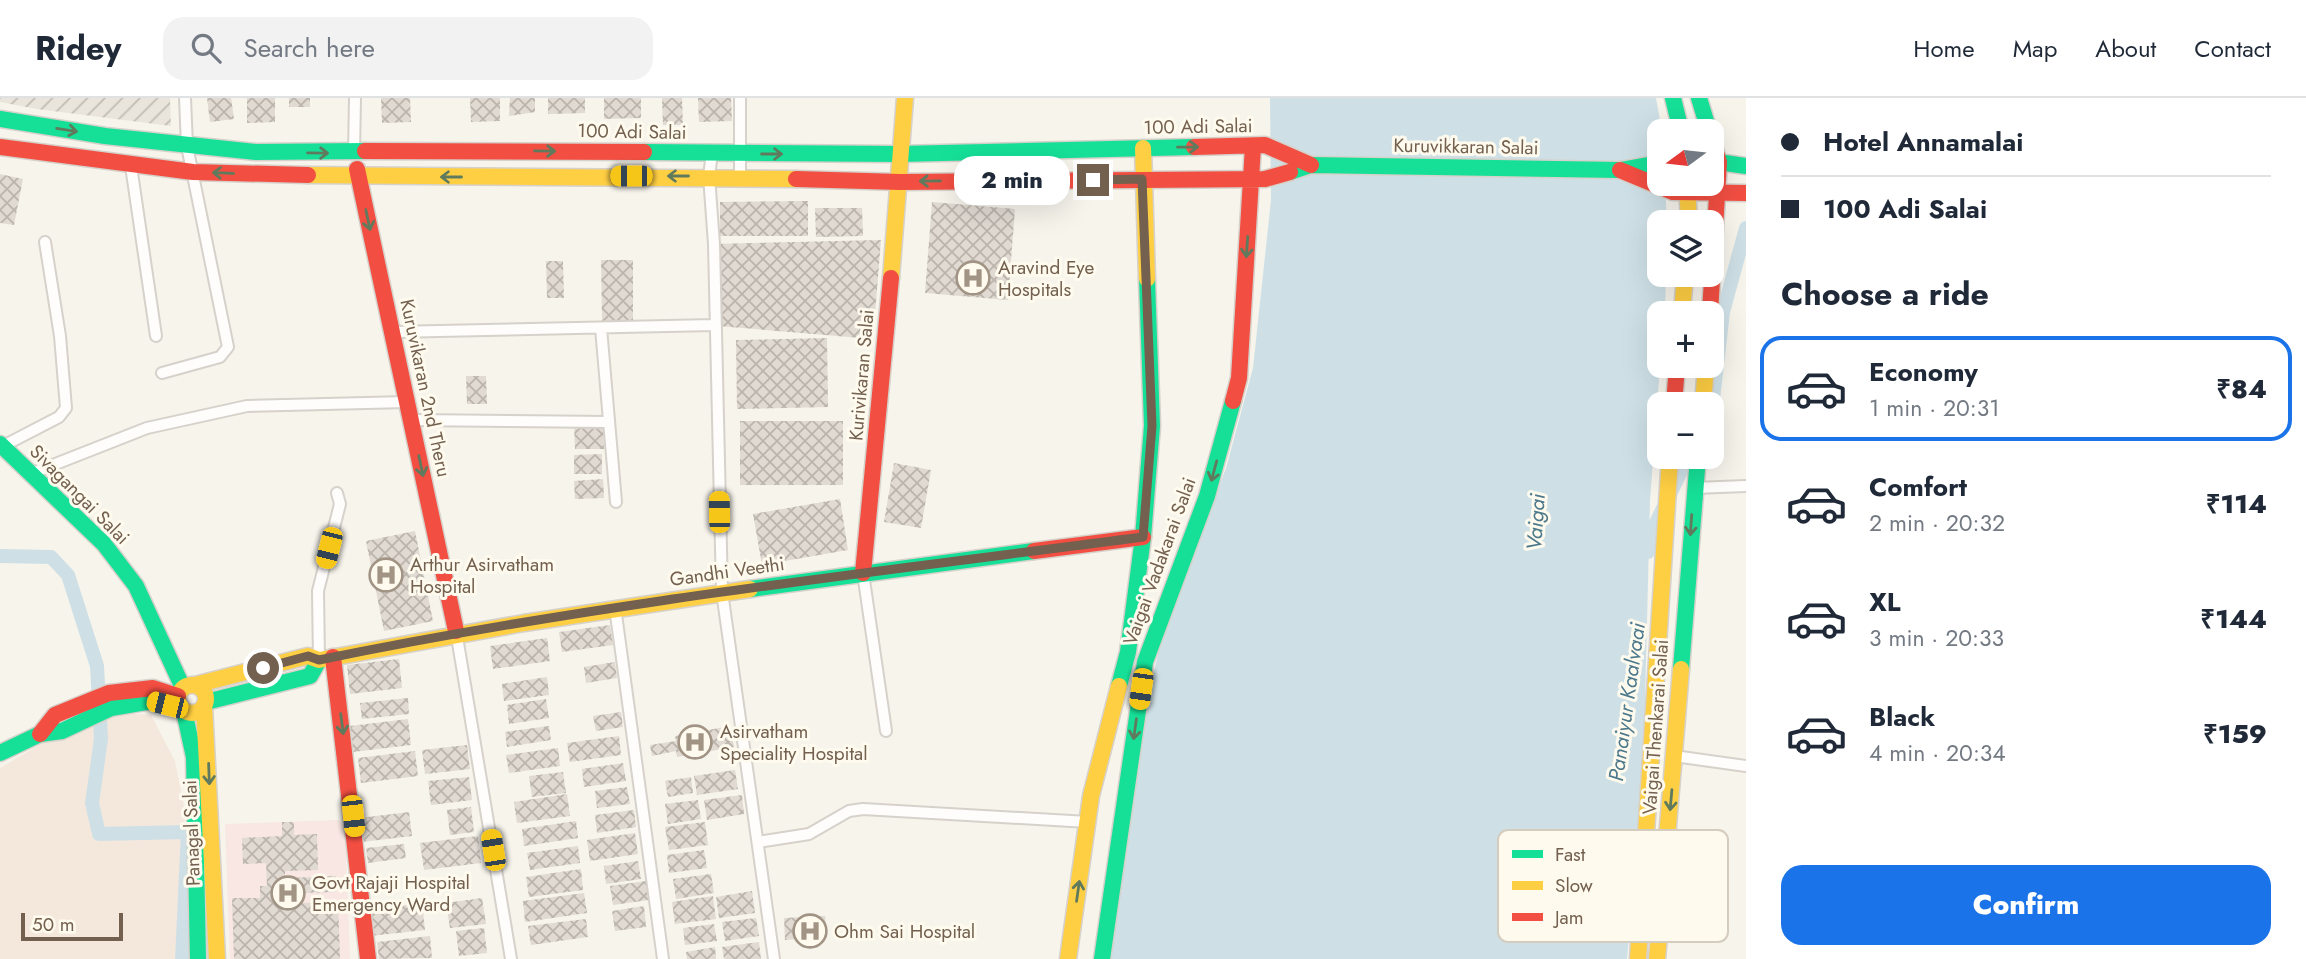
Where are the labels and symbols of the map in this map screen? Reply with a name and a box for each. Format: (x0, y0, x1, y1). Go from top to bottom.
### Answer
street label: 100 Adi Salai (1143, 112, 1253, 141)
street label: 100 Adi Salai (577, 117, 687, 146)
north arrow (1647, 119, 1724, 196)
one-way arrow (55, 124, 78, 137)
street label: Kuruvikkaran Salai (1393, 132, 1539, 161)
one-way arrow (1176, 141, 1199, 154)
one-way arrow (533, 144, 556, 158)
one-way arrow (306, 146, 329, 160)
one-way arrow (760, 147, 783, 161)
callout: 2 min (953, 155, 1068, 204)
route end (1077, 164, 1109, 196)
car (611, 166, 653, 187)
one-way arrow (212, 167, 235, 180)
one-way arrow (667, 169, 690, 183)
one-way arrow (439, 170, 462, 184)
one-way arrow (919, 175, 942, 188)
one-way arrow (362, 208, 376, 231)
one-way arrow (1241, 236, 1254, 259)
place label: Aravind Eye Hospitals (998, 254, 1094, 303)
hospital icon: Aravind Eye Hospitals (954, 259, 992, 297)
street label: Kuruvikaran 2nd Theru (393, 297, 458, 480)
street label: Kurivikaran Salai (842, 308, 881, 442)
street label: Sivagangai Salai (24, 438, 136, 550)
one-way arrow (415, 454, 428, 477)
one-way arrow (1207, 460, 1220, 482)
street label: Vaigai Vadakarai Salai (1117, 473, 1202, 649)
car (709, 491, 730, 533)
water label: Vaigai (1519, 492, 1553, 551)
one-way arrow (1684, 513, 1697, 535)
car (314, 525, 345, 571)
street label: Gandhi Veethi (668, 550, 786, 593)
place label: Arthur Asirvatham Hospital (410, 551, 554, 600)
hospital icon: Arthur Asirvatham Hospital (367, 556, 405, 594)
water label: Panaiyur Kaalvaai (1601, 620, 1653, 783)
street label: Vaigai Thenkarai Salai (1636, 638, 1675, 816)
route start (247, 652, 279, 684)
car (1128, 667, 1155, 711)
car (145, 690, 190, 720)
one-way arrow (335, 713, 348, 735)
one-way arrow (1128, 717, 1141, 740)
place label: Asirvatham Speciality Hospital (720, 718, 868, 767)
hospital icon: Asirvatham Speciality Hospital (676, 723, 714, 761)
one-way arrow (203, 762, 216, 785)
street label: Panagal Salai (176, 779, 207, 886)
one-way arrow (1664, 789, 1677, 811)
car (341, 794, 366, 838)
car (480, 828, 507, 872)
legend (1498, 830, 1728, 942)
text: Fast (1555, 841, 1586, 868)
place label: Govt Rajaji Hospital Emergency Ward (312, 869, 470, 918)
text: Slow (1555, 872, 1593, 899)
hospital icon: Govt Rajaji Hospital Emergency Ward (269, 874, 307, 912)
one-way arrow (1071, 881, 1084, 903)
text: Jam (1552, 904, 1584, 931)
scale bar (21, 910, 122, 942)
hospital icon: Ohm Sai Hospital (791, 912, 829, 950)
place label: Ohm Sai Hospital (834, 918, 975, 945)

